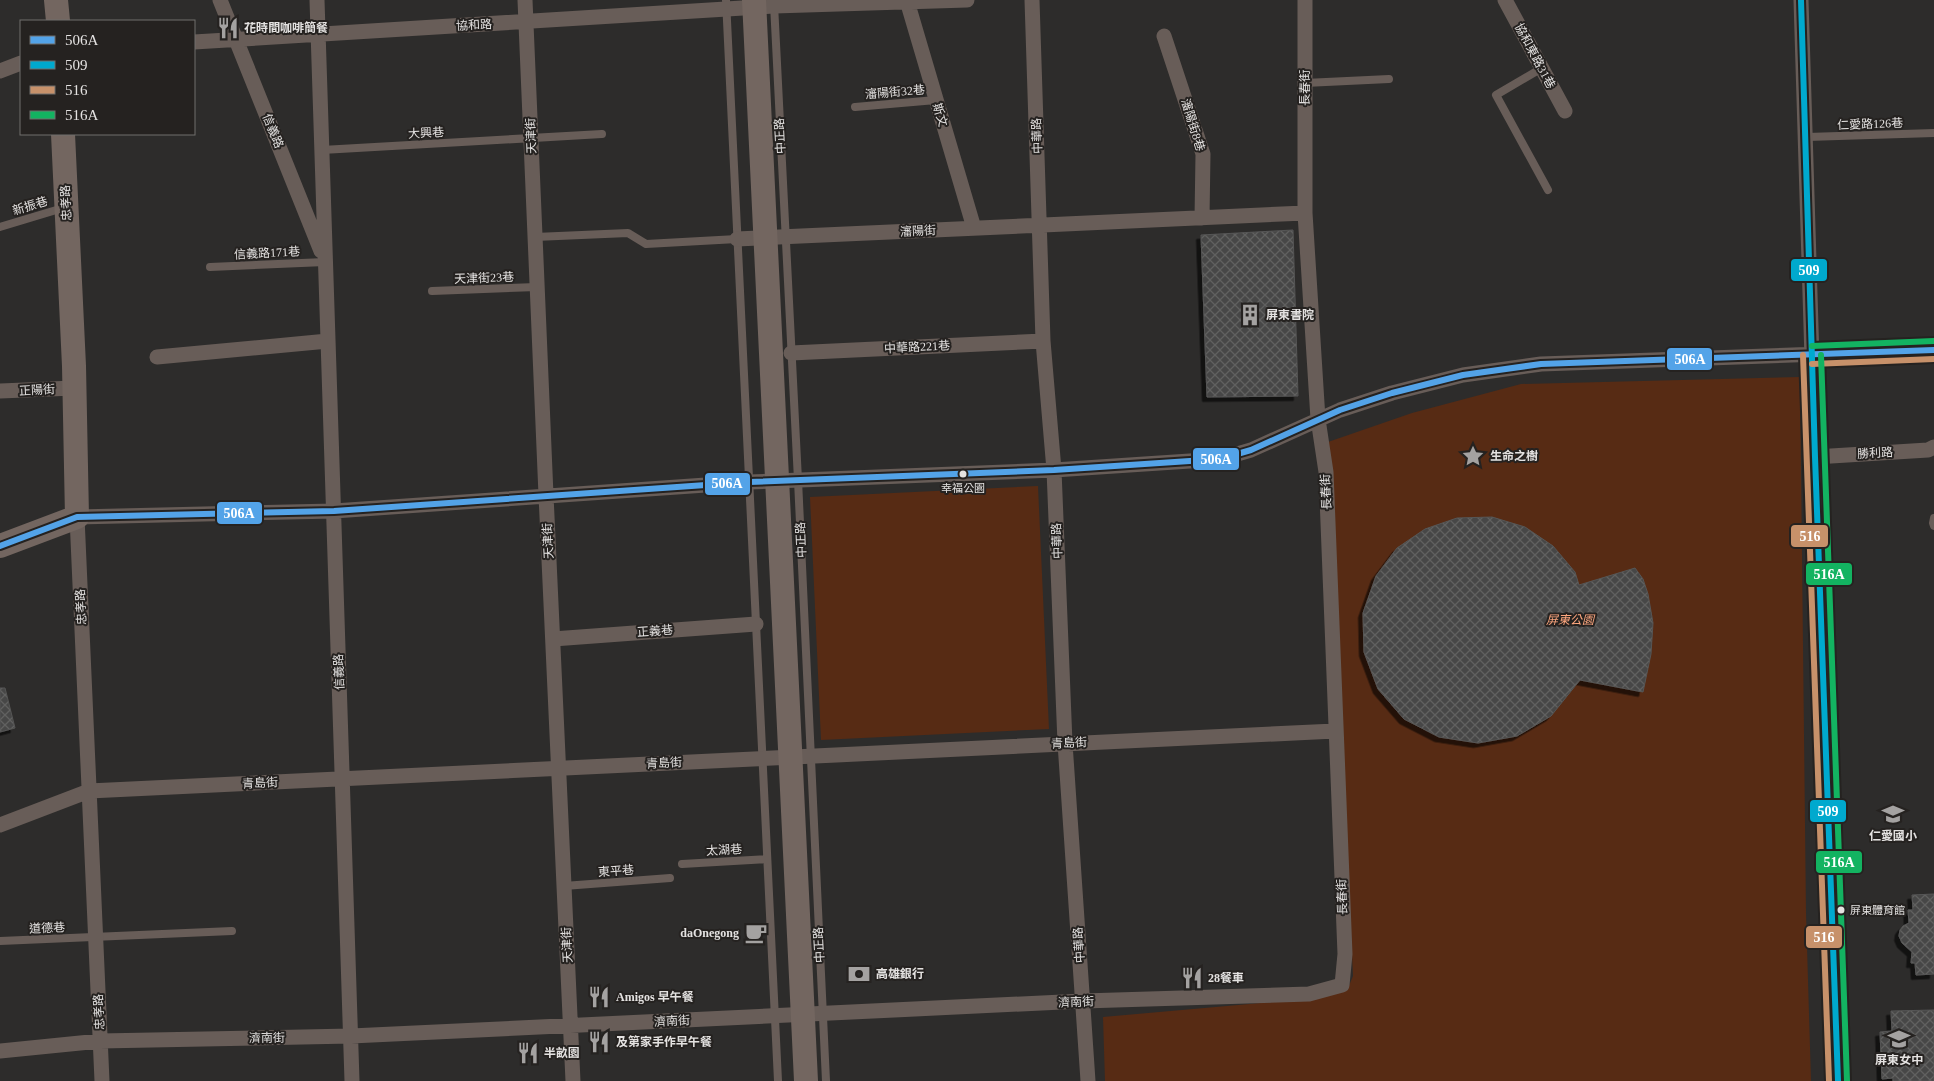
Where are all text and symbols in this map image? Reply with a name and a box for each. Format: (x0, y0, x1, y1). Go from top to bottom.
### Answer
restaurant icon: 花時間咖啡簡餐 (215, 15, 241, 41)
street label: 協和路 (456, 17, 492, 33)
legend (20, 20, 195, 135)
place label: 花時間咖啡簡餐 (244, 21, 328, 35)
street label: 協和東路31巷 (1512, 21, 1558, 91)
text: 506A (65, 32, 99, 48)
text: 509 (65, 57, 88, 73)
street label: 長春街 (1298, 70, 1312, 106)
text: 516 (65, 82, 88, 98)
street label: 瀋陽街32巷 (864, 82, 926, 102)
street label: 瀋陽街8巷 (1178, 97, 1208, 153)
street label: 斯文 (930, 102, 950, 128)
text: 516A (65, 107, 99, 123)
street label: 信義路 (260, 112, 286, 150)
street label: 仁愛路126巷 (1837, 116, 1903, 132)
street label: 天津街 (523, 118, 539, 154)
street label: 中正路 (772, 118, 788, 154)
street label: 中華路 (1029, 118, 1045, 154)
street label: 大興巷 (408, 125, 444, 141)
street label: 忠孝路 (58, 185, 74, 221)
street label: 新振巷 (11, 194, 49, 218)
street label: 瀋陽街 (900, 223, 936, 239)
street label: 信義路171巷 (234, 244, 300, 262)
line badge: 509 (1790, 258, 1828, 282)
text: 509 (1799, 263, 1820, 278)
street label: 天津街23巷 (454, 270, 514, 286)
building icon: 屏東書院 (1237, 302, 1263, 328)
place label: 屏東書院 (1266, 308, 1314, 322)
street label: 中華路221巷 (884, 338, 950, 356)
line badge: 506A (1666, 347, 1713, 371)
text: 506A (1674, 352, 1706, 367)
street label: 正陽街 (19, 382, 55, 398)
place icon: 生命之樹 (1460, 443, 1486, 469)
street label: 勝利路 (1857, 445, 1893, 461)
line badge: 506A (1192, 447, 1240, 471)
place label: 生命之樹 (1490, 449, 1538, 463)
text: 506A (1200, 452, 1232, 467)
marker: 幸福公園 (958, 469, 968, 479)
line badge: 506A (704, 472, 751, 496)
street label: 長春街 (1318, 474, 1334, 510)
text: 506A (711, 476, 743, 491)
place label: 幸福公園 (941, 482, 985, 494)
line badge: 506A (216, 501, 263, 525)
text: 506A (223, 506, 255, 521)
street label: 中正路 (793, 522, 809, 558)
street label: 天津街 (540, 523, 556, 559)
street label: 中華路 (1049, 523, 1065, 559)
line badge: 516 (1790, 524, 1829, 548)
text: 516 (1800, 529, 1821, 544)
line badge: 516A (1805, 562, 1853, 586)
text: 516A (1813, 567, 1845, 582)
street label: 忠孝路 (73, 589, 89, 625)
park label: 屏東公園 (1546, 613, 1596, 627)
street label: 正義巷 (637, 623, 673, 639)
street label: 信義路 (331, 654, 347, 690)
street label: 青島街 (1051, 735, 1087, 751)
street label: 青島街 (646, 755, 682, 771)
street label: 青島街 (242, 775, 278, 791)
line badge: 509 (1809, 799, 1847, 823)
school or university icon: 仁愛國小 (1880, 801, 1906, 827)
text: 509 (1818, 804, 1839, 819)
place label: 仁愛國小 (1869, 829, 1917, 843)
street label: 太湖巷 (706, 842, 742, 858)
line badge: 516A (1815, 850, 1863, 874)
text: 516A (1823, 855, 1855, 870)
street label: 東平巷 (598, 863, 634, 879)
street label: 長春街 (1334, 879, 1350, 915)
place label: 屏東體育館 (1850, 904, 1905, 916)
marker: 屏東體育館 (1836, 905, 1846, 915)
street label: 道德巷 (29, 920, 65, 936)
cafe icon: daOnegong (743, 920, 769, 946)
line badge: 516 (1805, 925, 1843, 949)
place label: daOnegong (680, 926, 739, 940)
street label: 天津街 (559, 927, 575, 963)
street label: 中正路 (811, 927, 827, 963)
street label: 中華路 (1071, 927, 1087, 963)
text: 516 (1814, 930, 1835, 945)
bank icon: 高雄銀行 (846, 961, 872, 987)
restaurant icon: 28餐車 (1179, 965, 1205, 991)
place label: 高雄銀行 (876, 967, 924, 981)
place label: 28餐車 (1208, 971, 1244, 985)
restaurant icon: Amigos 早午餐 (586, 984, 612, 1010)
place label: Amigos 早午餐 (616, 990, 694, 1004)
street label: 忠孝路 (91, 994, 107, 1030)
street label: 濟南街 (1058, 994, 1094, 1010)
street label: 濟南街 (654, 1013, 690, 1029)
school or university icon: 屏東女中 (1886, 1026, 1912, 1052)
restaurant icon: 及第家手作早午餐 (586, 1029, 612, 1055)
street label: 濟南街 (249, 1031, 285, 1045)
place label: 及第家手作早午餐 (616, 1035, 712, 1049)
restaurant icon: 半畝園 (515, 1040, 541, 1066)
place label: 半畝園 (544, 1046, 580, 1060)
place label: 屏東女中 (1875, 1053, 1923, 1067)

